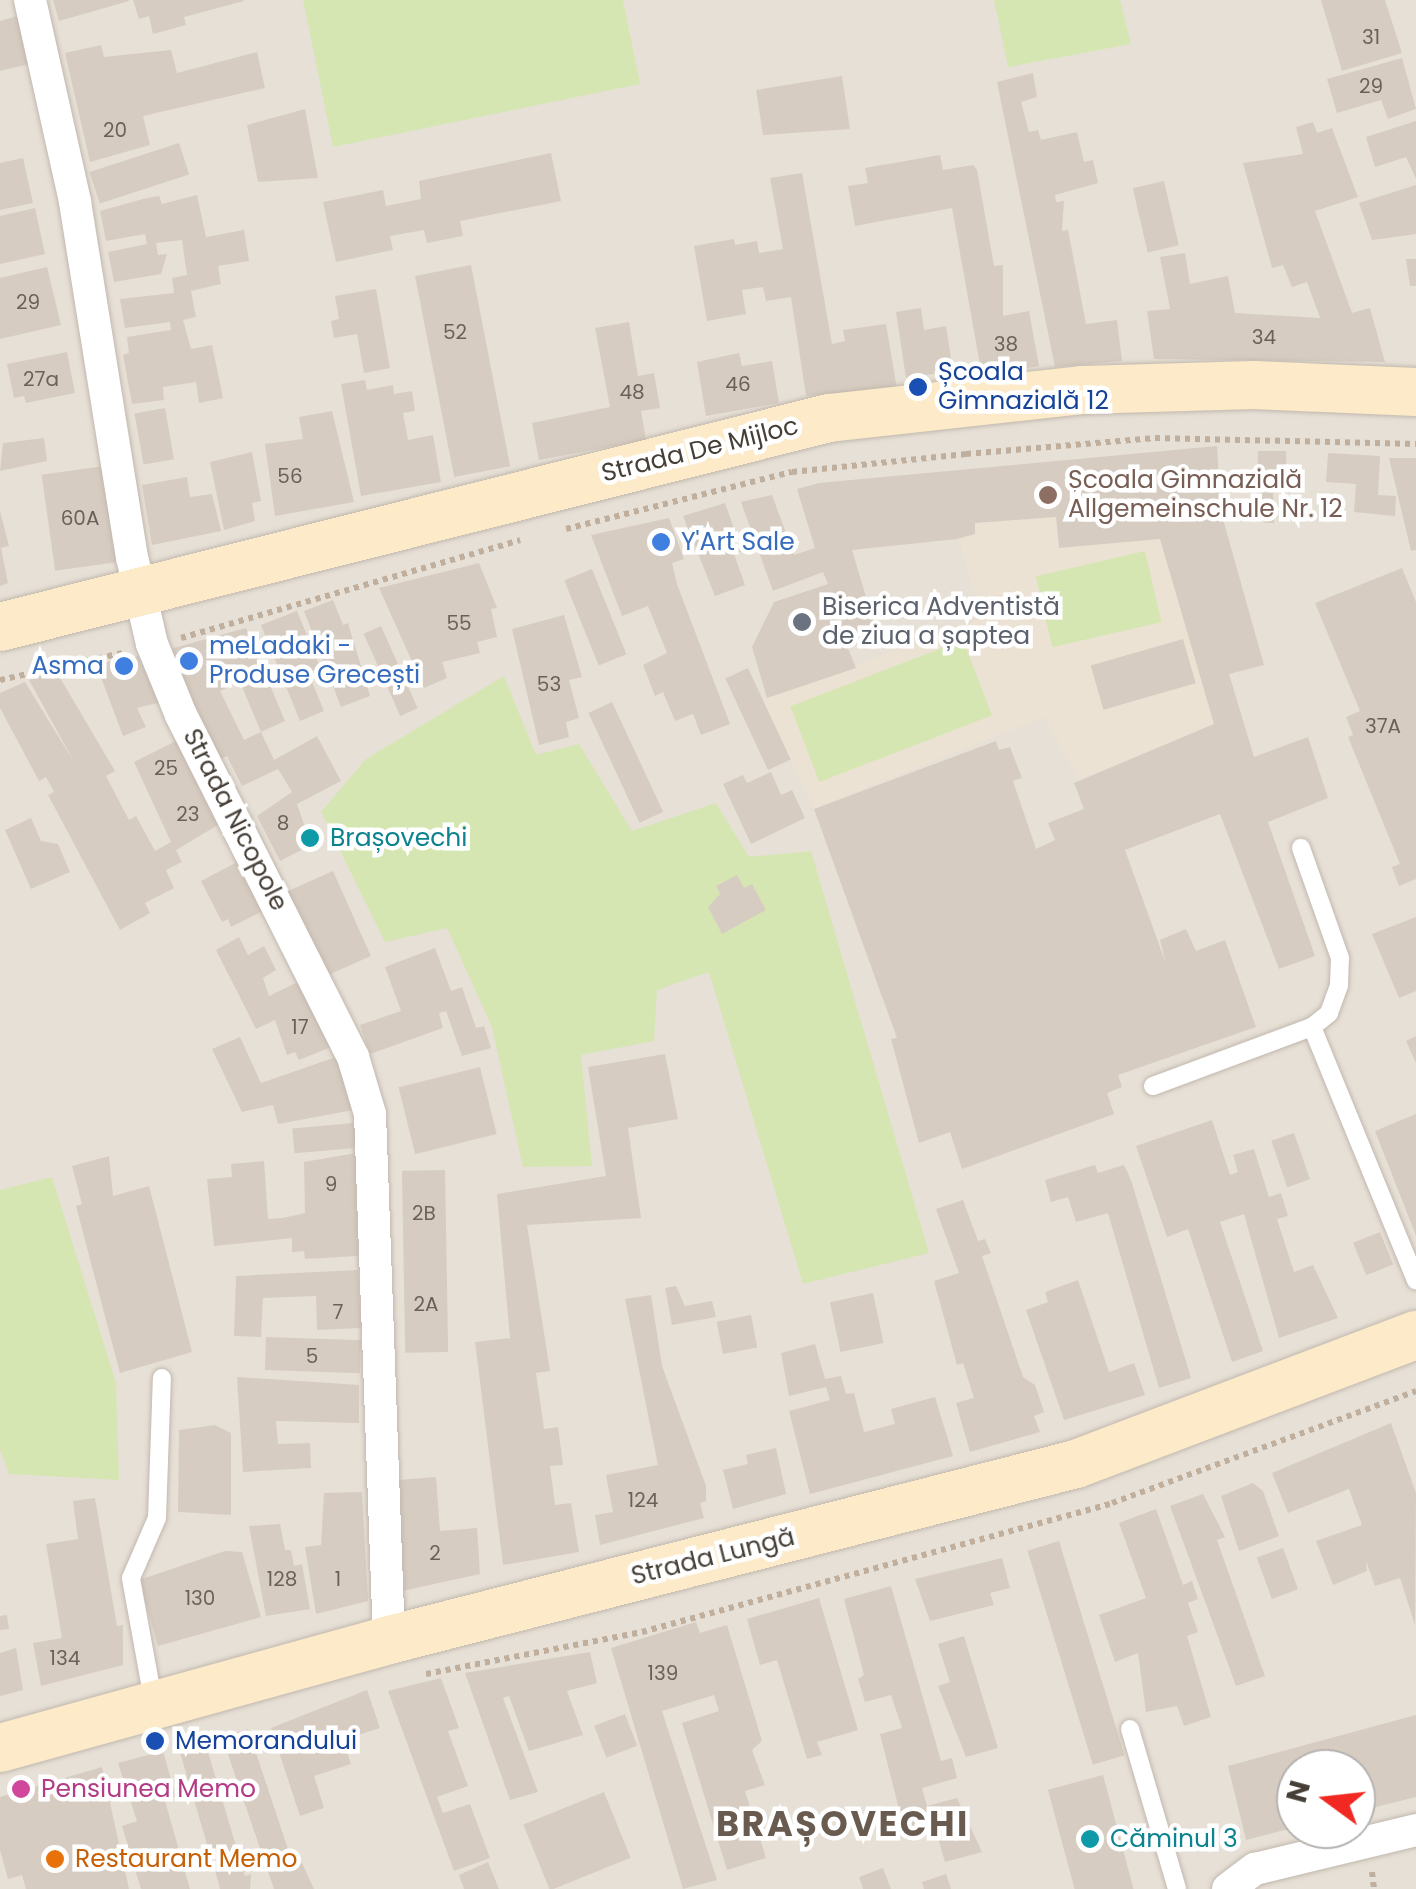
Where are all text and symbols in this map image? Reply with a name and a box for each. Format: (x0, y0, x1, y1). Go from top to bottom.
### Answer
house number: 31 (1362, 25, 1380, 49)
house number: 29 (1359, 74, 1383, 98)
house number: 20 (103, 118, 127, 142)
house number: 29 (16, 290, 40, 314)
house number: 52 (443, 320, 467, 344)
house number: 34 (1252, 325, 1276, 349)
house number: 38 (994, 332, 1018, 356)
place label: Școala Gimnazială 12 (938, 358, 1109, 417)
house number: 27a (23, 367, 59, 391)
house number: 46 (725, 372, 751, 396)
marker: Școala Gimnazială 12 (907, 376, 929, 398)
house number: 48 (619, 380, 645, 404)
street label: Strada De Mijloc (599, 411, 801, 489)
house number: 56 (277, 464, 303, 488)
place label: Școala Gimnazială Allgemeinschule Nr. 12 (1068, 466, 1343, 525)
marker: Școala Gimnazială Allgemeinschule Nr. 12 (1037, 484, 1059, 506)
house number: 60A (61, 506, 99, 530)
place label: Y'Art Sale (681, 527, 795, 557)
marker: Y'Art Sale (650, 531, 672, 553)
place label: Biserica Adventistă de ziua a șaptea (822, 593, 1060, 652)
house number: 55 (446, 611, 472, 635)
marker: Biserica Adventistă de ziua a șaptea (791, 611, 813, 633)
place label: meLadaki - Produse Grecești (209, 632, 420, 691)
marker: meLadaki - Produse Grecești (178, 650, 200, 672)
place label: Asma (31, 651, 104, 681)
marker: Asma (113, 655, 135, 677)
house number: 53 (537, 672, 561, 696)
house number: 37A (1365, 714, 1401, 738)
street label: Strada Nicopole (176, 724, 294, 916)
house number: 25 (154, 756, 178, 780)
house number: 23 (176, 802, 200, 826)
house number: 8 (277, 811, 289, 835)
place label: Brașovechi (330, 823, 467, 853)
marker: Brașovechi (299, 827, 321, 849)
house number: 17 (291, 1015, 309, 1039)
house number: 9 (325, 1172, 337, 1196)
house number: 2B (412, 1201, 436, 1225)
house number: 2A (414, 1292, 438, 1316)
house number: 7 (333, 1300, 343, 1324)
house number: 5 (306, 1344, 318, 1368)
house number: 124 (628, 1488, 658, 1512)
street label: Strada Lungă (628, 1522, 798, 1592)
house number: 2 (429, 1541, 441, 1565)
house number: 128 (267, 1567, 297, 1591)
house number: 1 (335, 1567, 341, 1591)
house number: 130 (185, 1586, 215, 1610)
house number: 134 (50, 1646, 80, 1670)
house number: 139 (648, 1661, 678, 1685)
place label: Memorandului (175, 1726, 357, 1756)
marker: Memorandului (144, 1730, 166, 1752)
north arrow (1276, 1749, 1376, 1849)
place label: Pensiunea Memo (41, 1774, 256, 1804)
text: N (1277, 1776, 1320, 1807)
marker: Pensiunea Memo (10, 1778, 32, 1800)
district label: BRAȘOVECHI (716, 1803, 970, 1845)
place label: Căminul 3 (1110, 1824, 1238, 1854)
marker: Căminul 3 (1079, 1828, 1101, 1850)
place label: Restaurant Memo (75, 1844, 298, 1874)
marker: Restaurant Memo (44, 1848, 66, 1870)

